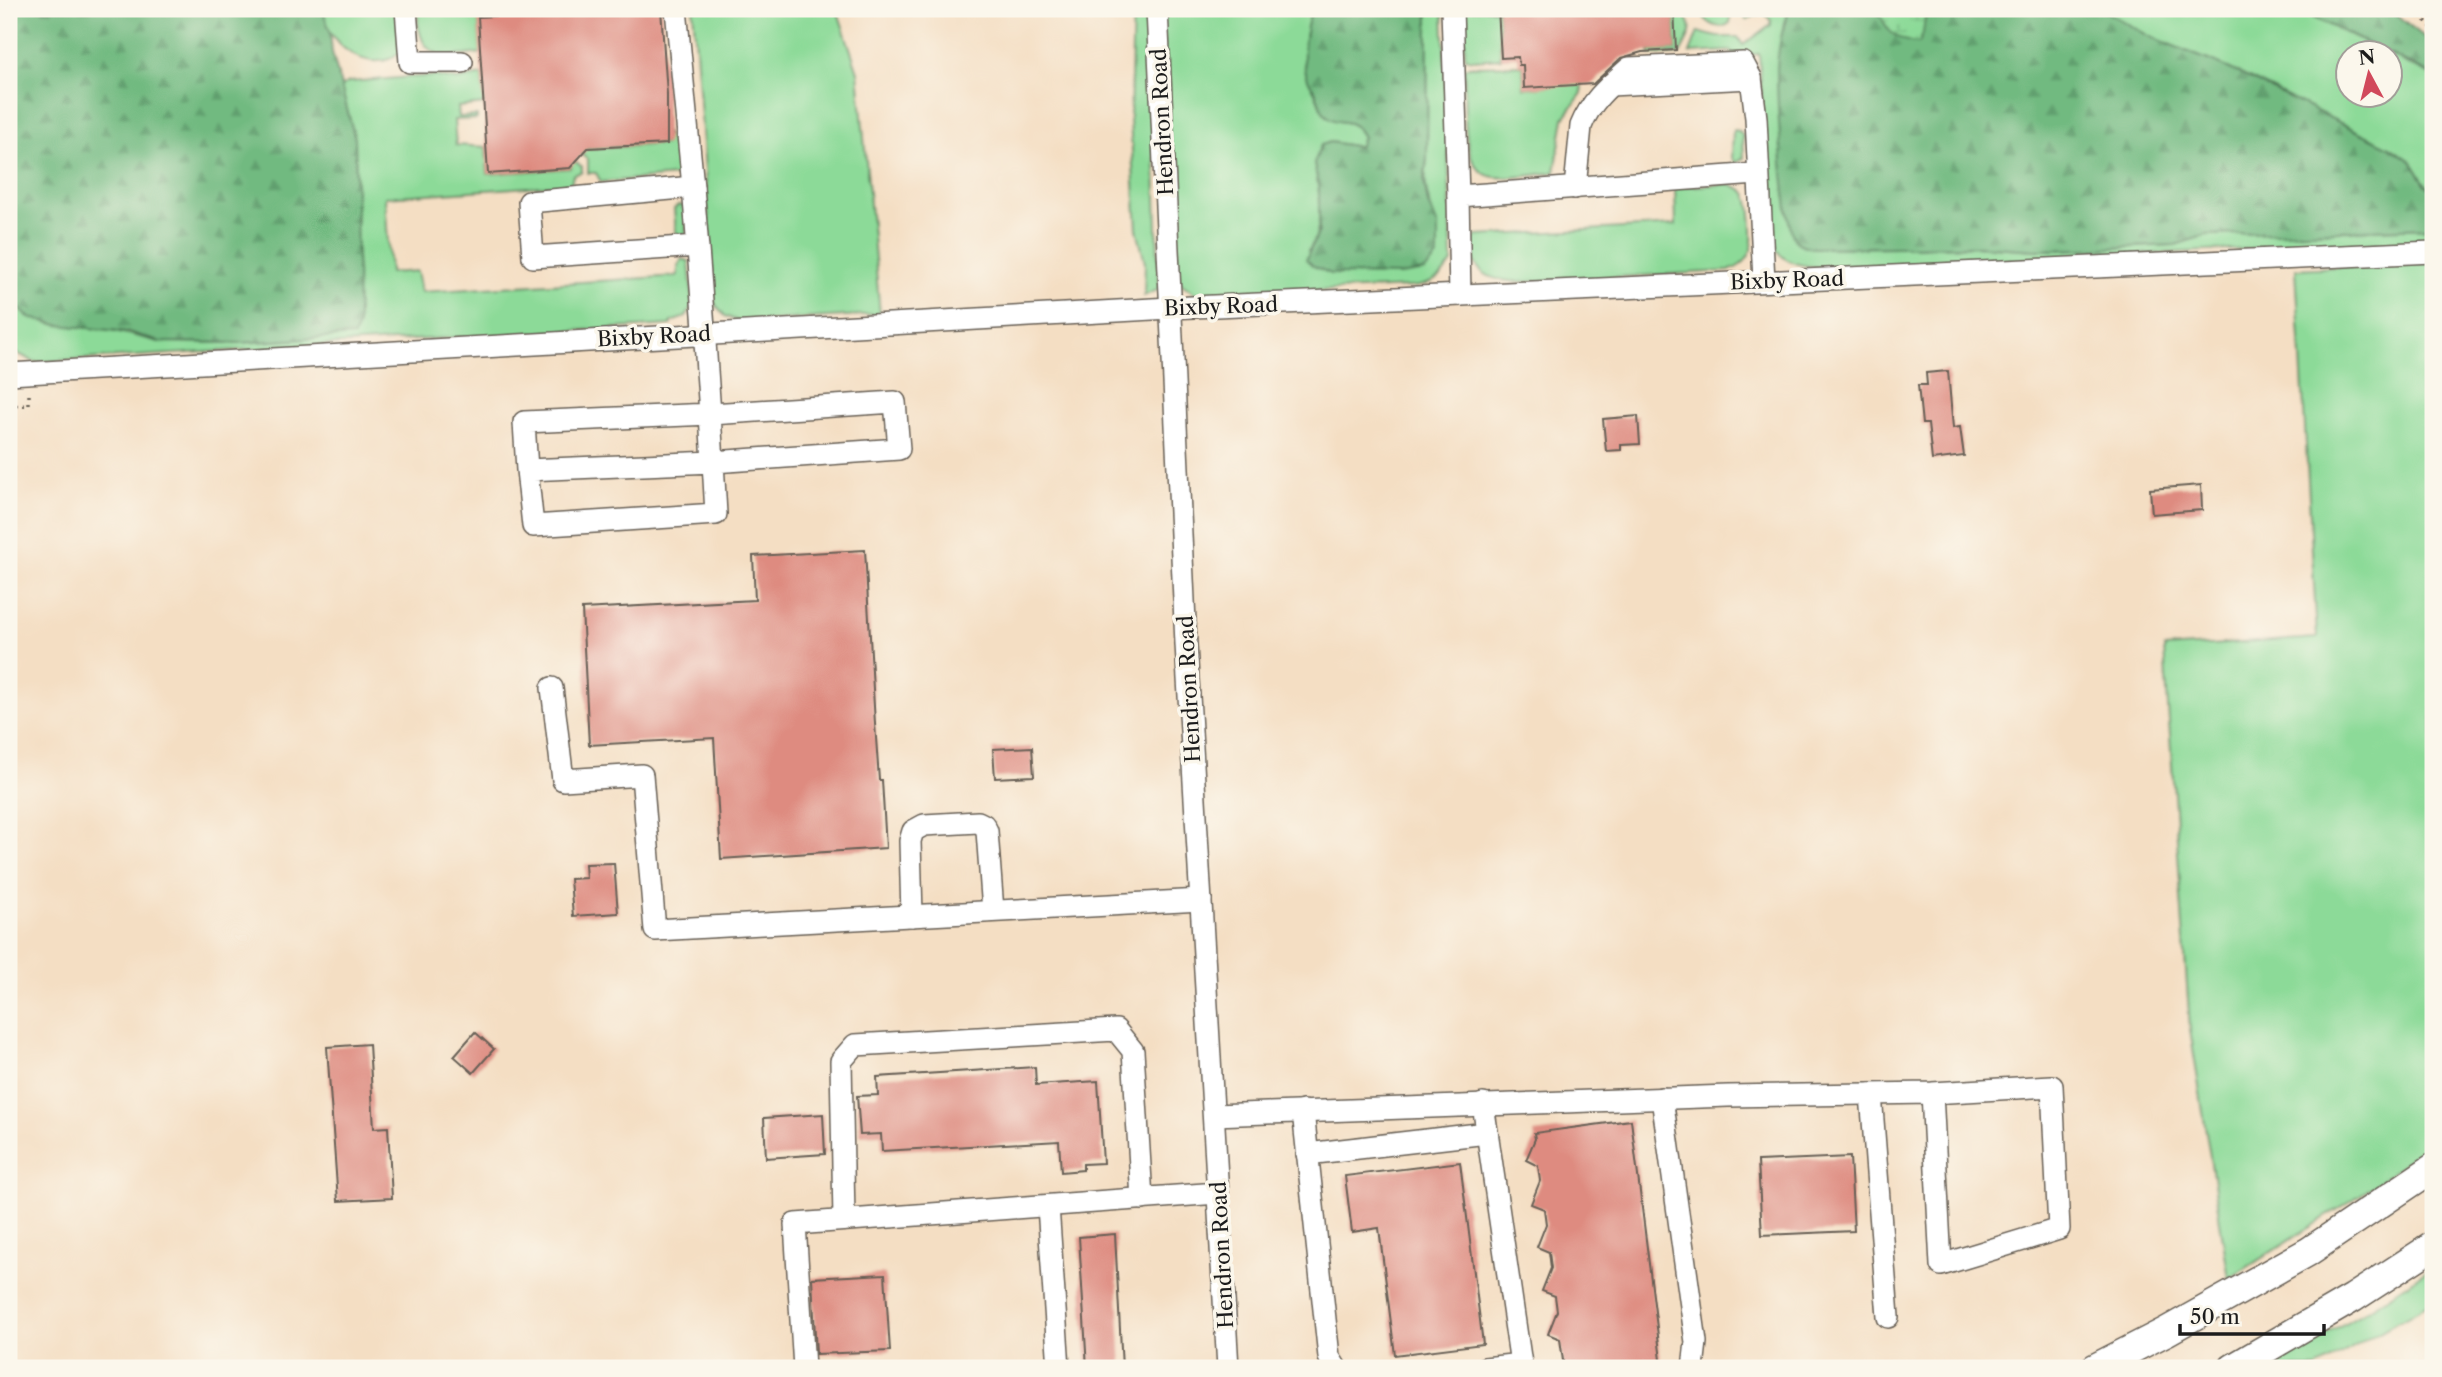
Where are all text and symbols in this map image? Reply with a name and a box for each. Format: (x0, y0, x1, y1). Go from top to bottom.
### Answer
north arrow (2334, 38, 2404, 108)
text: N (2357, 45, 2377, 70)
street label: Hendron Road (1146, 48, 1178, 196)
street label: Bixby Road (1730, 266, 1845, 294)
street label: Bixby Road (1164, 292, 1279, 320)
street label: Bixby Road (596, 321, 712, 351)
street label: Hendron Road (1173, 615, 1205, 763)
street label: Hendron Road (1206, 1181, 1238, 1329)
scale bar (2180, 1293, 2323, 1337)
text: 50 m (2190, 1304, 2240, 1329)

